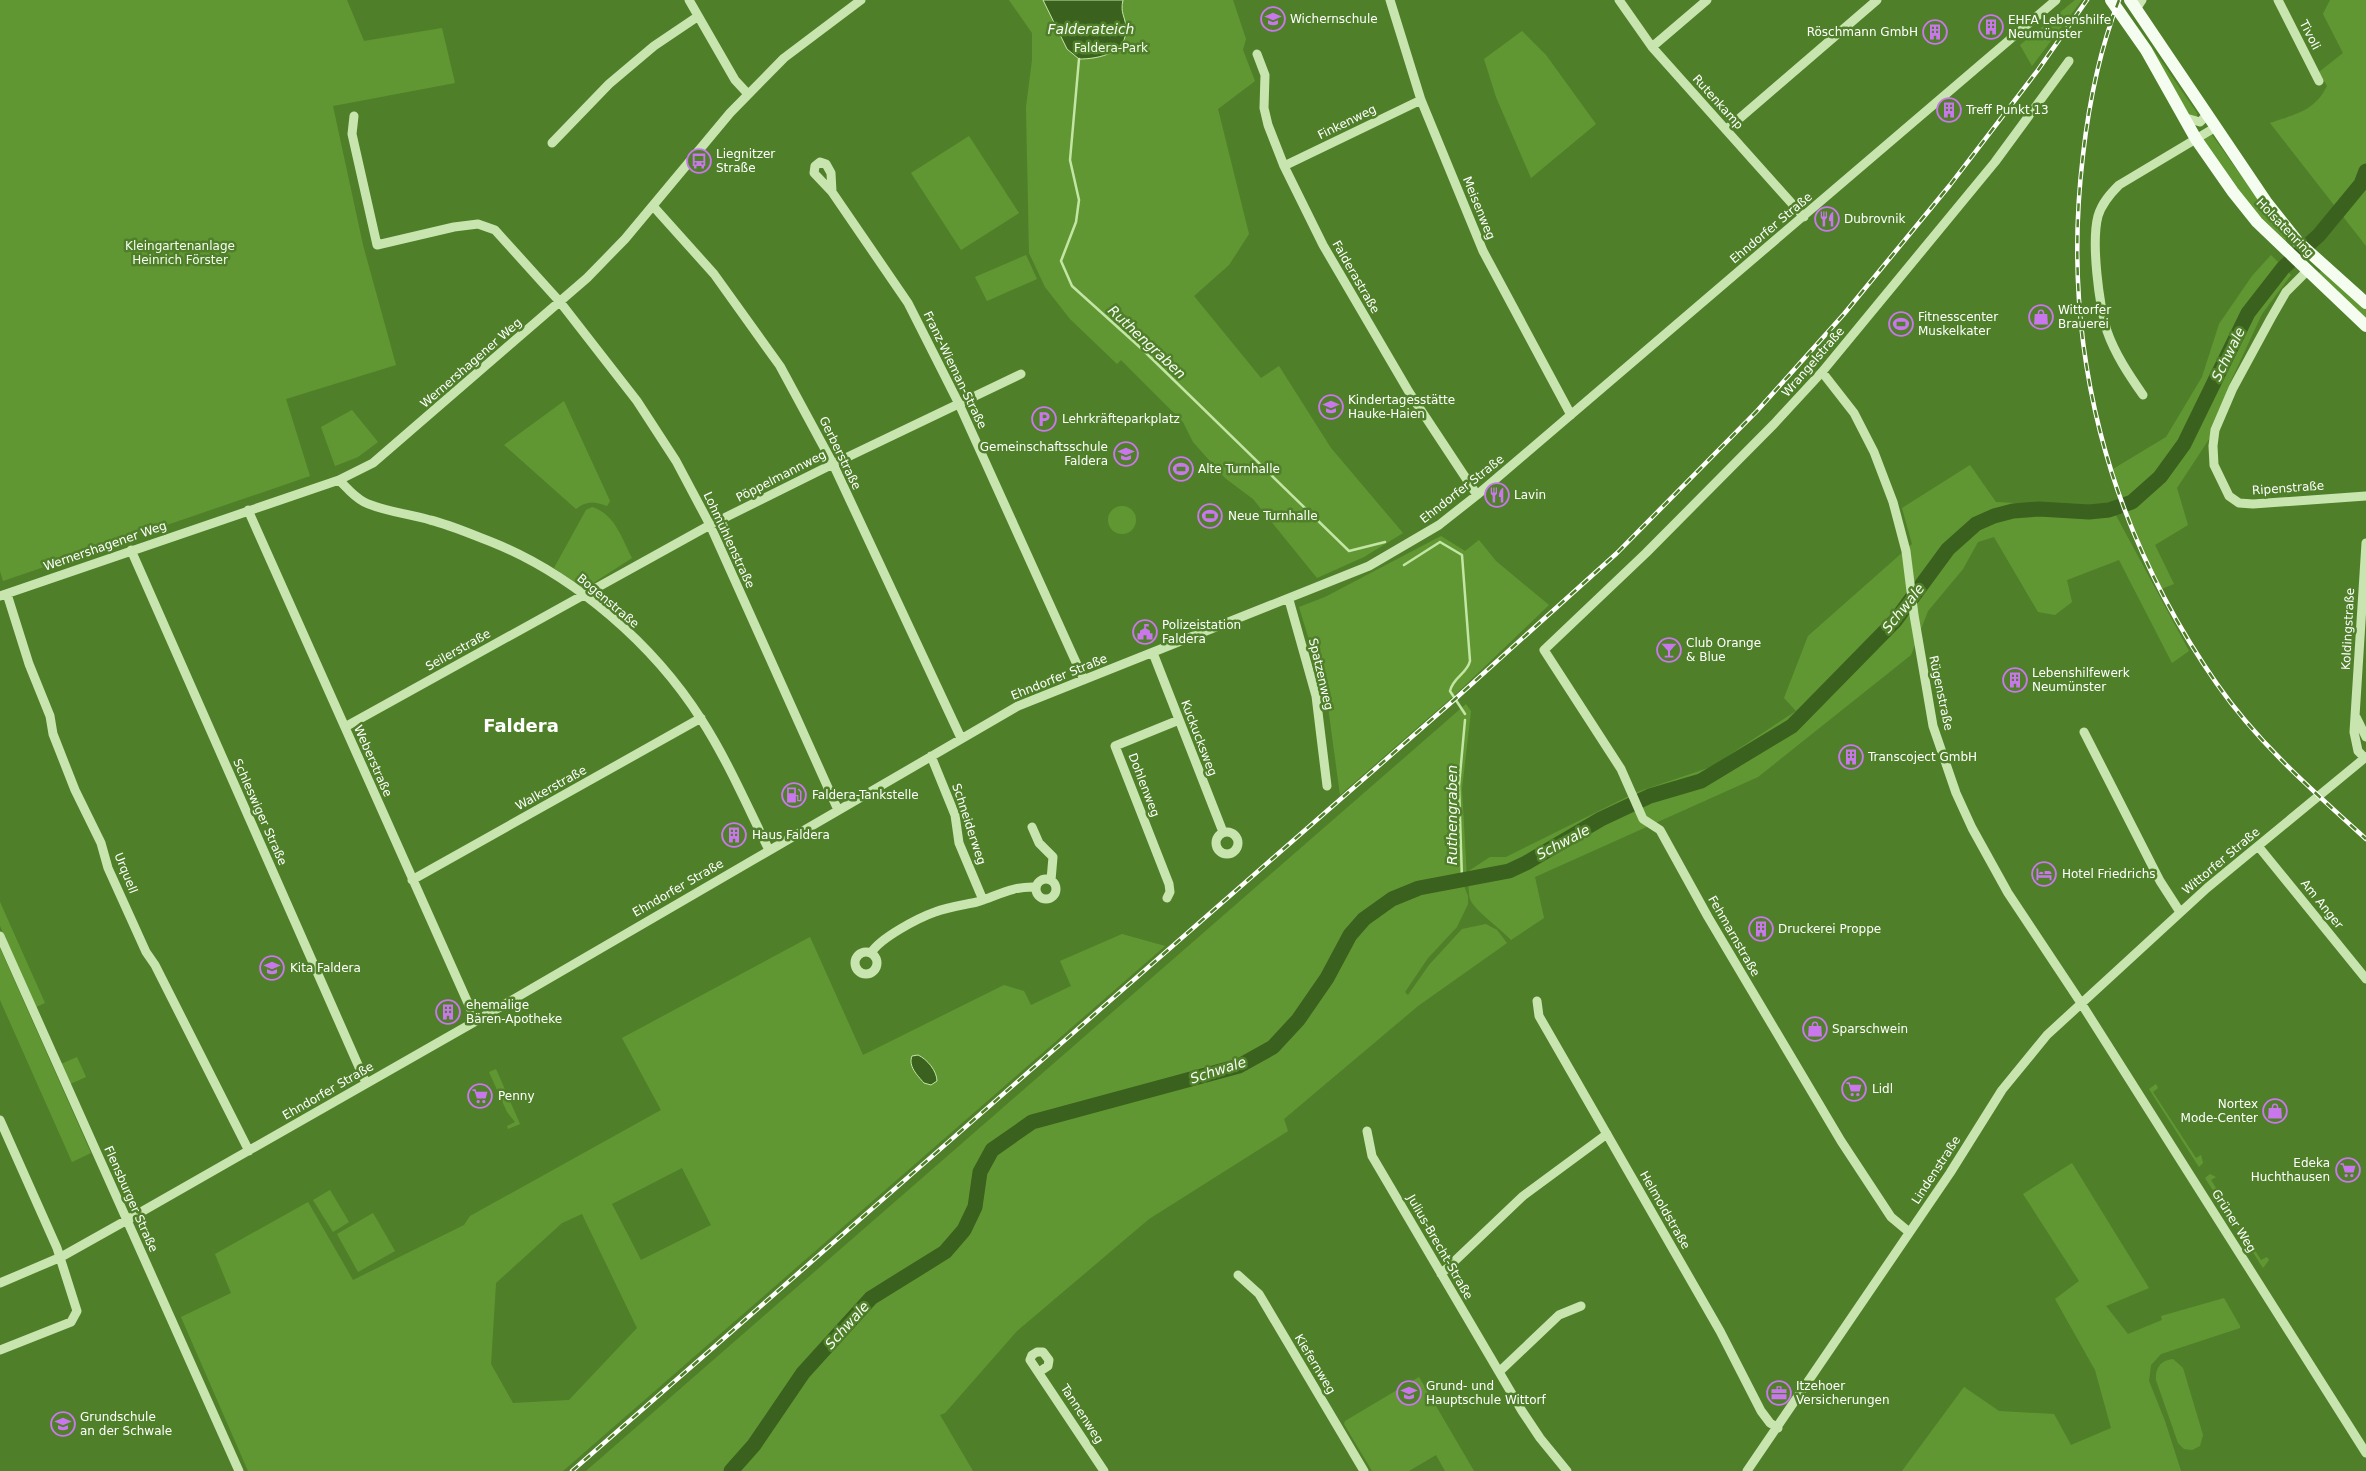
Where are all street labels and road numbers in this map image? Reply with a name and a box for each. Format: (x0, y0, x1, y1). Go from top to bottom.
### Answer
street label: Tivoli (2296, 17, 2323, 52)
street label: Rutenkamp (1690, 72, 1746, 132)
street label: Finkenweg (1315, 102, 1379, 142)
street label: Meisenweg (1460, 174, 1498, 242)
street label: Ehndorfer Straße (1727, 190, 1815, 266)
street label: Holsatenring (2253, 196, 2317, 260)
street label: Falderastraße (1329, 238, 1383, 316)
street label: Franz-Wieman-Straße (920, 309, 990, 431)
street label: Wernershagener Weg (418, 315, 524, 411)
street label: Wrangelstraße (1779, 324, 1847, 400)
street label: Gerberstraße (816, 414, 864, 492)
street label: Pöppelmannweg (734, 447, 828, 505)
street label: Ehndorfer Straße (1417, 452, 1507, 526)
street label: Ripenstraße (2251, 478, 2325, 498)
street label: Lohmühlenstraße (701, 490, 757, 590)
street label: Wernershagener Weg (42, 518, 168, 574)
street label: Bogenstraße (574, 571, 642, 631)
street label: Koldingstraße (2339, 588, 2357, 670)
street label: Seilerstraße (423, 626, 493, 674)
street label: Spatzenweg (1306, 637, 1336, 711)
street label: Ehndorfer Straße (1009, 651, 1109, 703)
street label: Rügenstraße (1926, 654, 1956, 732)
street label: Kuckucksweg (1178, 698, 1220, 778)
street label: Weberstraße (351, 723, 395, 799)
street label: Dohlenweg (1125, 751, 1163, 819)
street label: Schleswiger Straße (230, 757, 290, 867)
street label: Walkerstraße (513, 763, 589, 813)
street label: Schneiderweg (949, 781, 989, 867)
street label: Wittorfer Straße (2180, 825, 2262, 897)
street label: Urquell (111, 851, 141, 895)
street label: Ehndorfer Straße (630, 856, 726, 920)
street label: Am Anger (2298, 876, 2346, 932)
street label: Fehmarnstraße (1705, 893, 1763, 979)
street label: Ehndorfer Straße (280, 1059, 376, 1123)
street label: Lindenstraße (1909, 1133, 1963, 1207)
street label: Flensburger Straße (101, 1144, 161, 1254)
street label: Helmoldstraße (1637, 1168, 1693, 1252)
street label: Grüner Weg (2209, 1187, 2259, 1255)
street label: Julius-Brecht-Straße (1404, 1191, 1476, 1302)
street label: Kiefernweg (1292, 1332, 1338, 1396)
street label: Tannenweg (1057, 1381, 1106, 1446)

